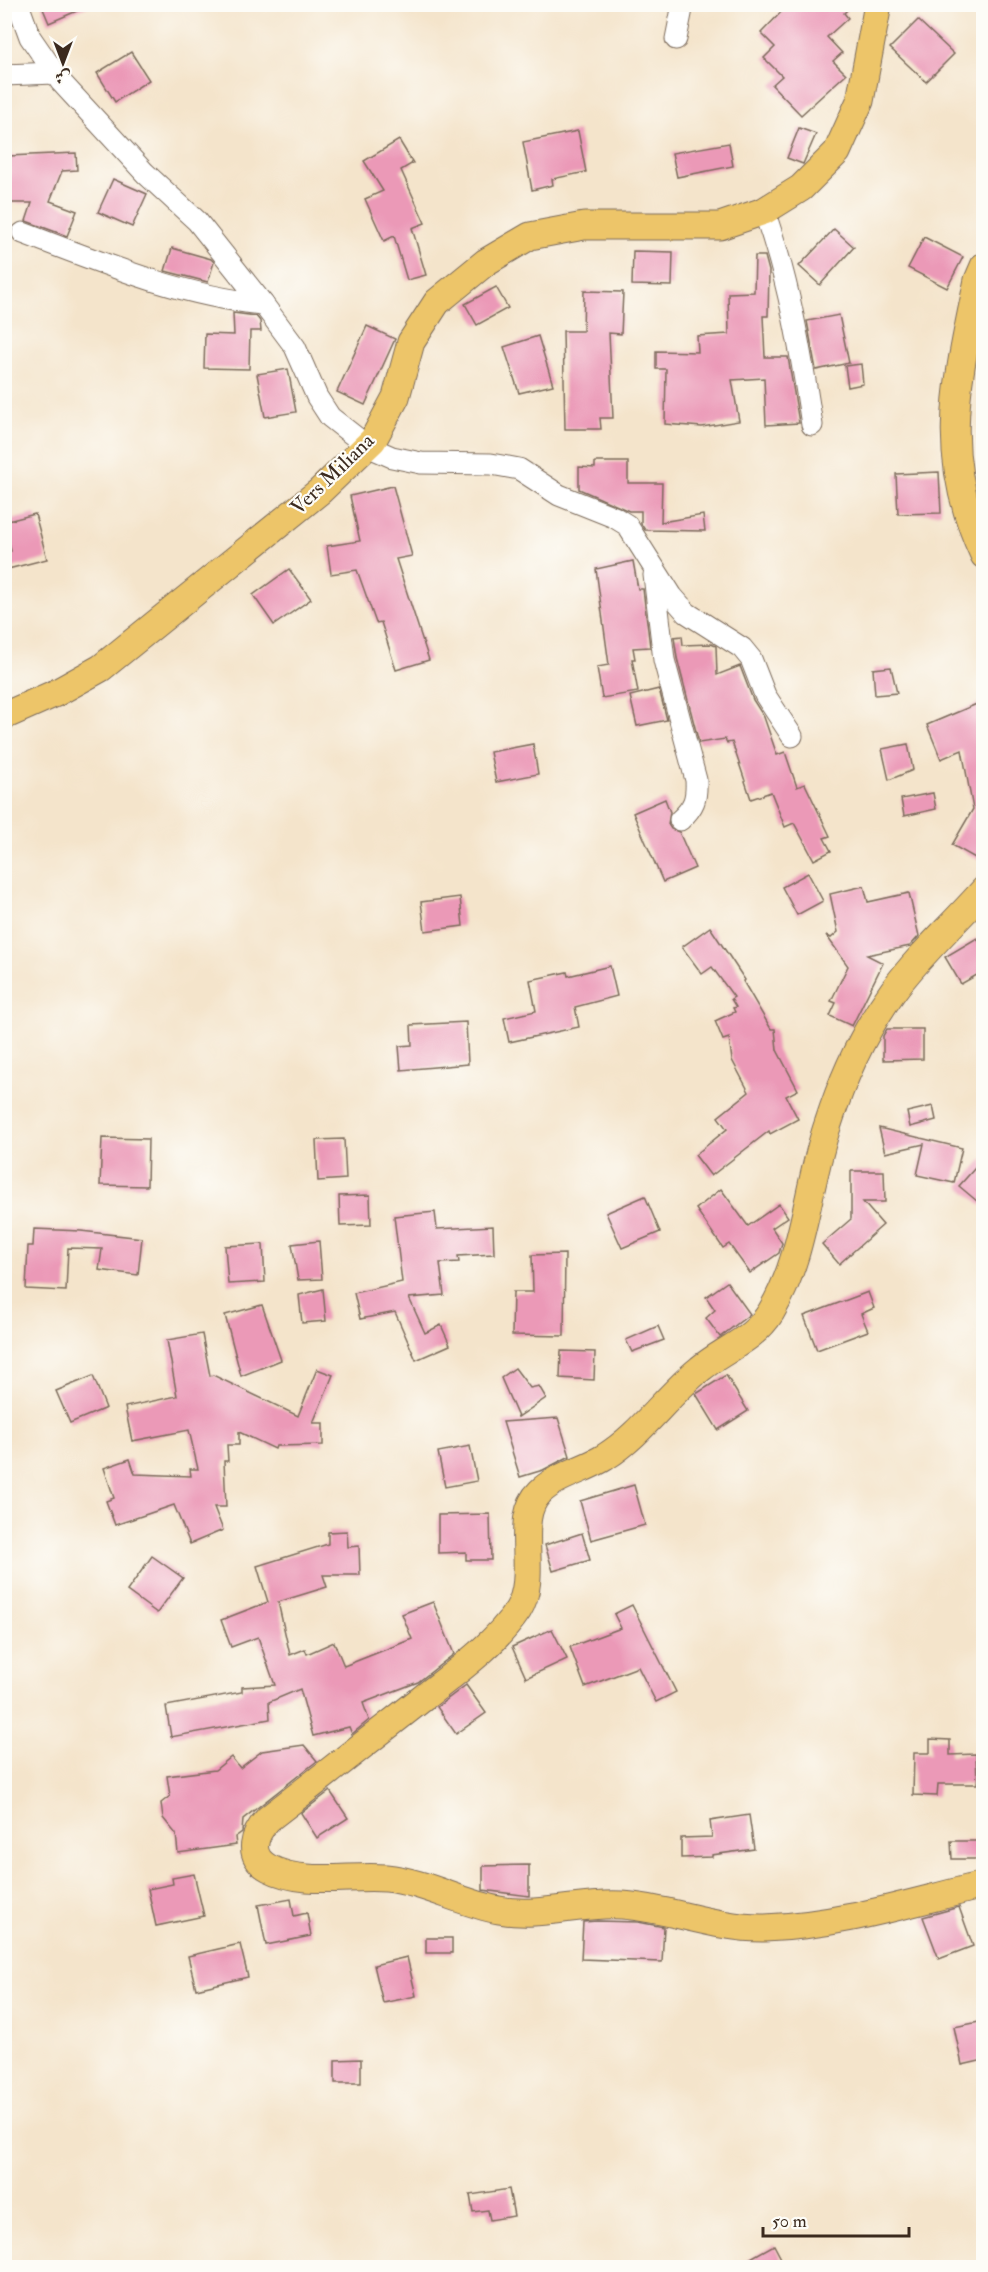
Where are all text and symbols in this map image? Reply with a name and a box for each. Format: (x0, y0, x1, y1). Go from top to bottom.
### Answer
north arrow (33, 33, 93, 93)
text: ش (55, 67, 71, 87)
street label: Vers Miliana (285, 427, 380, 521)
scale bar (763, 2200, 908, 2238)
text: 50 m (772, 2210, 807, 2233)

